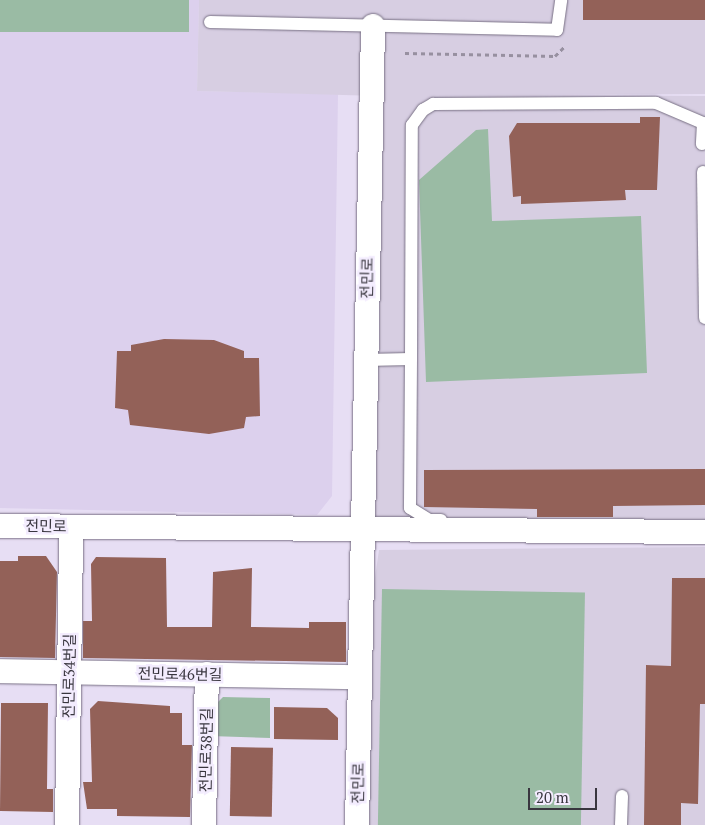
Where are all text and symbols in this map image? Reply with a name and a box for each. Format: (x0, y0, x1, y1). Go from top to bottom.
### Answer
street label: 전민로 (358, 257, 376, 299)
street label: 전민로 (25, 517, 67, 535)
street label: 전민로34번길 (59, 633, 79, 719)
street label: 전민로46번길 (137, 664, 223, 684)
street label: 전민로38번길 (196, 707, 216, 793)
street label: 전민로 (349, 762, 367, 804)
scale bar (530, 778, 599, 810)
text: 20 m (536, 787, 569, 807)

